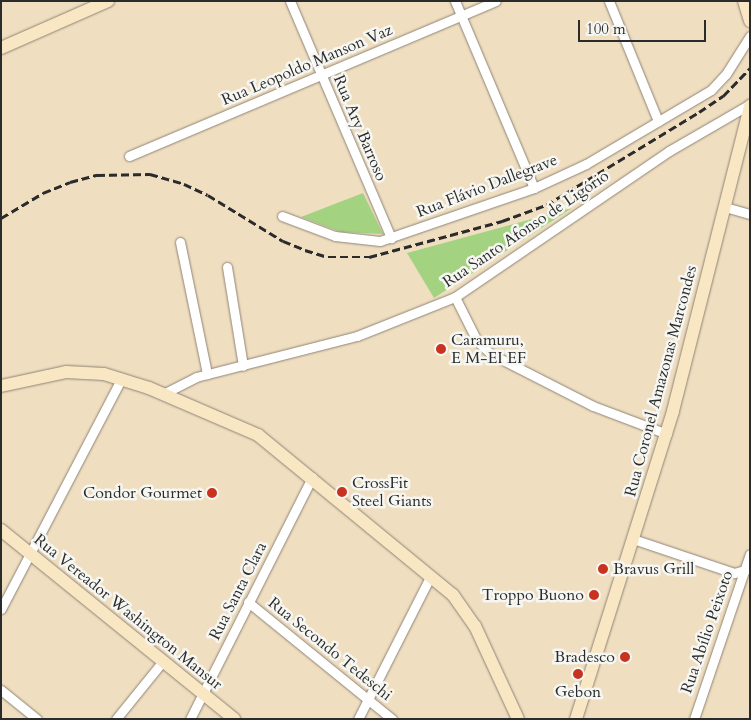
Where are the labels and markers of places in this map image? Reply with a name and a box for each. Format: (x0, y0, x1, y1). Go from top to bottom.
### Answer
place label: Caramuru, E M-EI EF (451, 330, 526, 368)
marker: Caramuru, E M-EI EF (435, 343, 447, 355)
place label: CrossFit Steel Giants (352, 473, 432, 511)
place label: Condor Gourmet (83, 483, 202, 503)
marker: CrossFit Steel Giants (336, 486, 348, 498)
marker: Condor Gourmet (206, 487, 218, 499)
place label: Bravus Grill (613, 559, 694, 579)
marker: Bravus Grill (597, 563, 609, 575)
place label: Troppo Buono (482, 585, 584, 605)
marker: Troppo Buono (588, 589, 600, 601)
place label: Bradesco (554, 647, 615, 667)
marker: Bradesco (619, 651, 631, 663)
marker: Gebon (572, 668, 584, 680)
place label: Gebon (555, 682, 601, 702)

